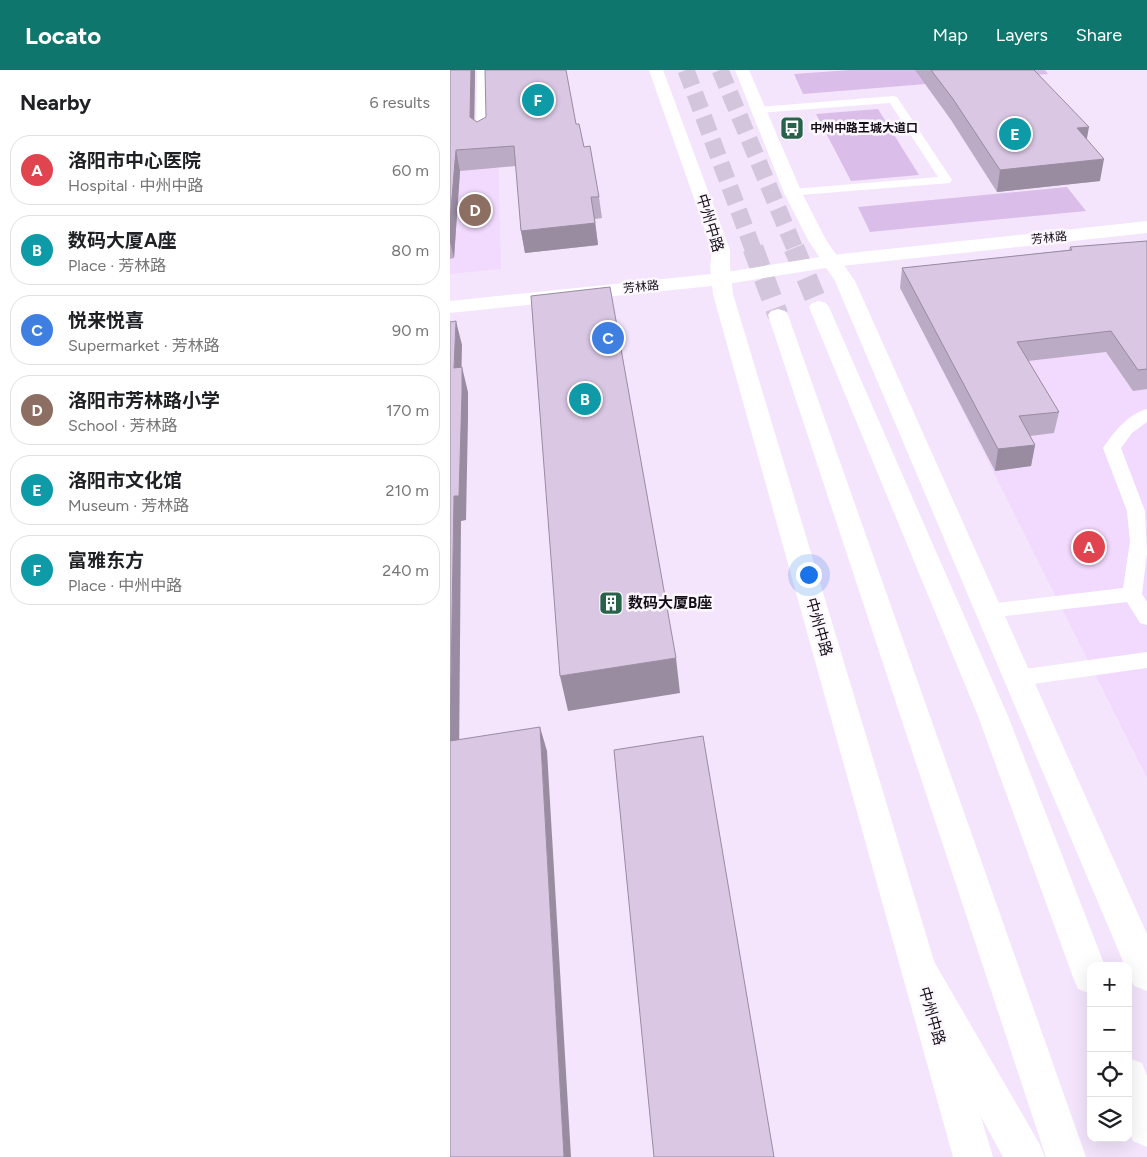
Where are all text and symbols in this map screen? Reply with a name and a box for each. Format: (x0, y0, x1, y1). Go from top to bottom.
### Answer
text: Locato (25, 21, 101, 50)
text: Map (933, 24, 968, 46)
text: Layers (996, 24, 1048, 46)
text: Share (1076, 24, 1122, 46)
pin: F (522, 81, 554, 119)
text: Nearby (20, 90, 91, 115)
text: 6 results (369, 93, 430, 112)
bus stop icon: 中州中路王城大道口 (779, 115, 805, 141)
pin: E (999, 115, 1031, 153)
place label: 中州中路王城大道口 (810, 121, 918, 135)
text: 洛阳市中心医院 (68, 149, 201, 172)
text: A (31, 161, 43, 180)
text: 60 m (392, 161, 429, 180)
text: Hospital · 中州中路 (68, 176, 204, 195)
pin: D (459, 191, 491, 229)
street label: 中州中路 (693, 192, 727, 254)
text: 数码大厦A座 (68, 229, 177, 252)
street label: 芳林路 (1030, 229, 1068, 247)
text: B (32, 241, 42, 260)
text: 80 m (391, 241, 429, 260)
text: Place · 芳林路 (68, 256, 166, 275)
street label: 芳林路 (622, 278, 660, 296)
text: 悦来悦喜 (68, 309, 144, 332)
pin: C (592, 319, 624, 357)
text: C (31, 321, 43, 340)
text: 90 m (392, 321, 429, 340)
text: Supermarket · 芳林路 (68, 336, 220, 355)
pin: B (569, 380, 601, 418)
text: 洛阳市芳林路小学 (68, 389, 220, 412)
text: D (31, 401, 43, 420)
text: 170 m (386, 401, 429, 420)
text: School · 芳林路 (68, 416, 177, 435)
text: 洛阳市文化馆 (68, 469, 182, 492)
text: E (32, 481, 42, 500)
text: 210 m (386, 481, 429, 500)
text: Museum · 芳林路 (68, 496, 189, 515)
pin: A (1073, 528, 1105, 566)
text: 富雅东方 (68, 549, 144, 572)
text: F (33, 561, 41, 580)
text: 240 m (382, 561, 429, 580)
your location (796, 562, 822, 588)
text: Place · 中州中路 (68, 576, 182, 595)
building icon: 数码大厦B座 (598, 590, 624, 616)
place label: 数码大厦B座 (628, 594, 712, 612)
street label: 中州中路 (802, 596, 836, 658)
map controls (1087, 962, 1132, 1142)
button: + (1087, 962, 1132, 1007)
street label: 中州中路 (915, 985, 949, 1047)
button: − (1087, 1007, 1132, 1052)
button: locate (1087, 1052, 1132, 1097)
button: layers (1087, 1097, 1132, 1142)

